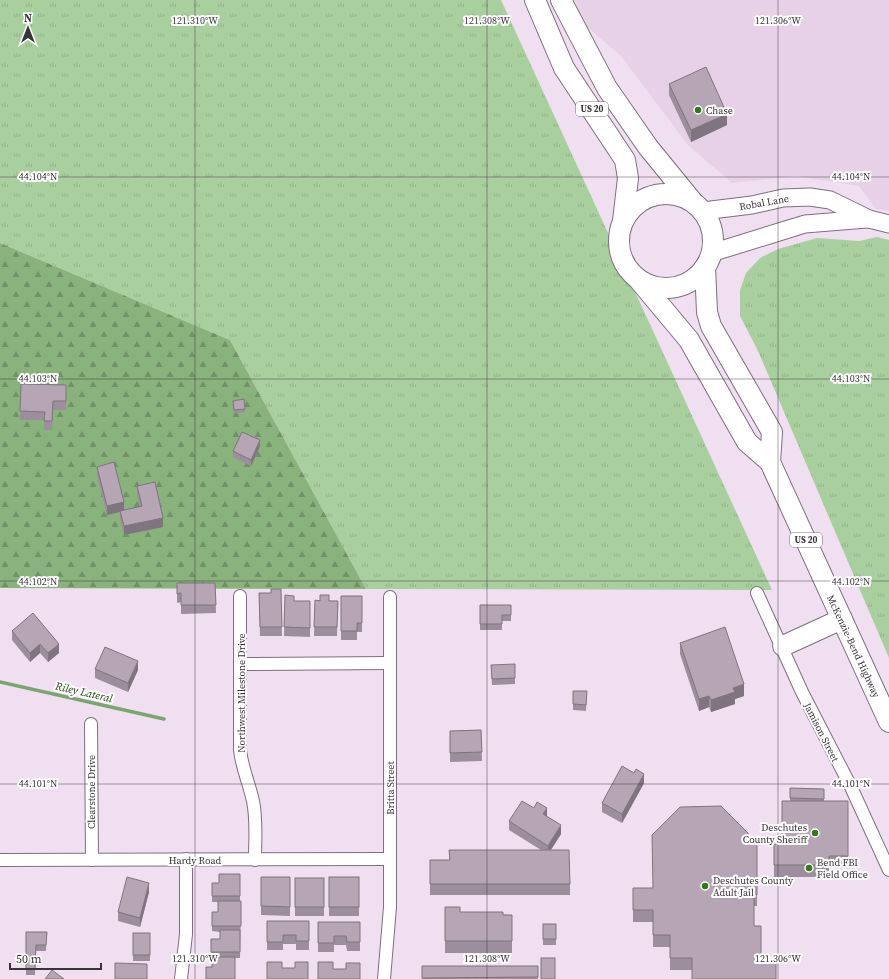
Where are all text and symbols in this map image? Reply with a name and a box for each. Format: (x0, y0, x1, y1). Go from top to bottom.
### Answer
north arrow (8, 8, 48, 48)
text: N (24, 11, 32, 26)
text: 121.310°W (172, 14, 218, 27)
text: 121.308°W (464, 14, 510, 27)
text: 121.306°W (755, 14, 801, 27)
road number: US 20 (576, 102, 608, 116)
place label: Chase (706, 104, 733, 117)
marker: Chase (693, 105, 703, 115)
text: 44.104°N (19, 170, 57, 183)
text: 44.104°N (832, 170, 870, 183)
street label: Robal Lane (738, 192, 790, 213)
text: 44.103°N (19, 372, 57, 385)
text: 44.103°N (832, 372, 870, 385)
road number: US 20 (790, 533, 822, 547)
text: 44.102°N (19, 575, 57, 588)
text: 44.102°N (832, 575, 870, 588)
street label: McKenzie-Bend Highway (824, 593, 883, 700)
street label: Northwest Milestone Drive (235, 633, 248, 753)
water label: Riley Lateral (53, 678, 115, 707)
street label: Jamison Street (801, 700, 842, 765)
street label: Clearstone Drive (85, 755, 98, 829)
street label: Britta Street (384, 761, 397, 815)
text: 44.101°N (19, 777, 57, 790)
text: 44.101°N (832, 777, 870, 790)
place label: Deschutes County Sheriff (743, 821, 808, 846)
marker: Deschutes County Sheriff (810, 828, 820, 838)
street label: Hardy Road (169, 854, 222, 867)
place label: Bend FBI Field Office (817, 856, 868, 881)
marker: Bend FBI Field Office (804, 863, 814, 873)
place label: Deschutes County Adult Jail (713, 874, 794, 899)
marker: Deschutes County Adult Jail (700, 881, 710, 891)
scale bar (10, 945, 101, 971)
text: 50 m (16, 951, 42, 967)
text: 121.310°W (172, 952, 218, 965)
text: 121.308°W (464, 952, 510, 965)
text: 121.306°W (755, 952, 801, 965)

